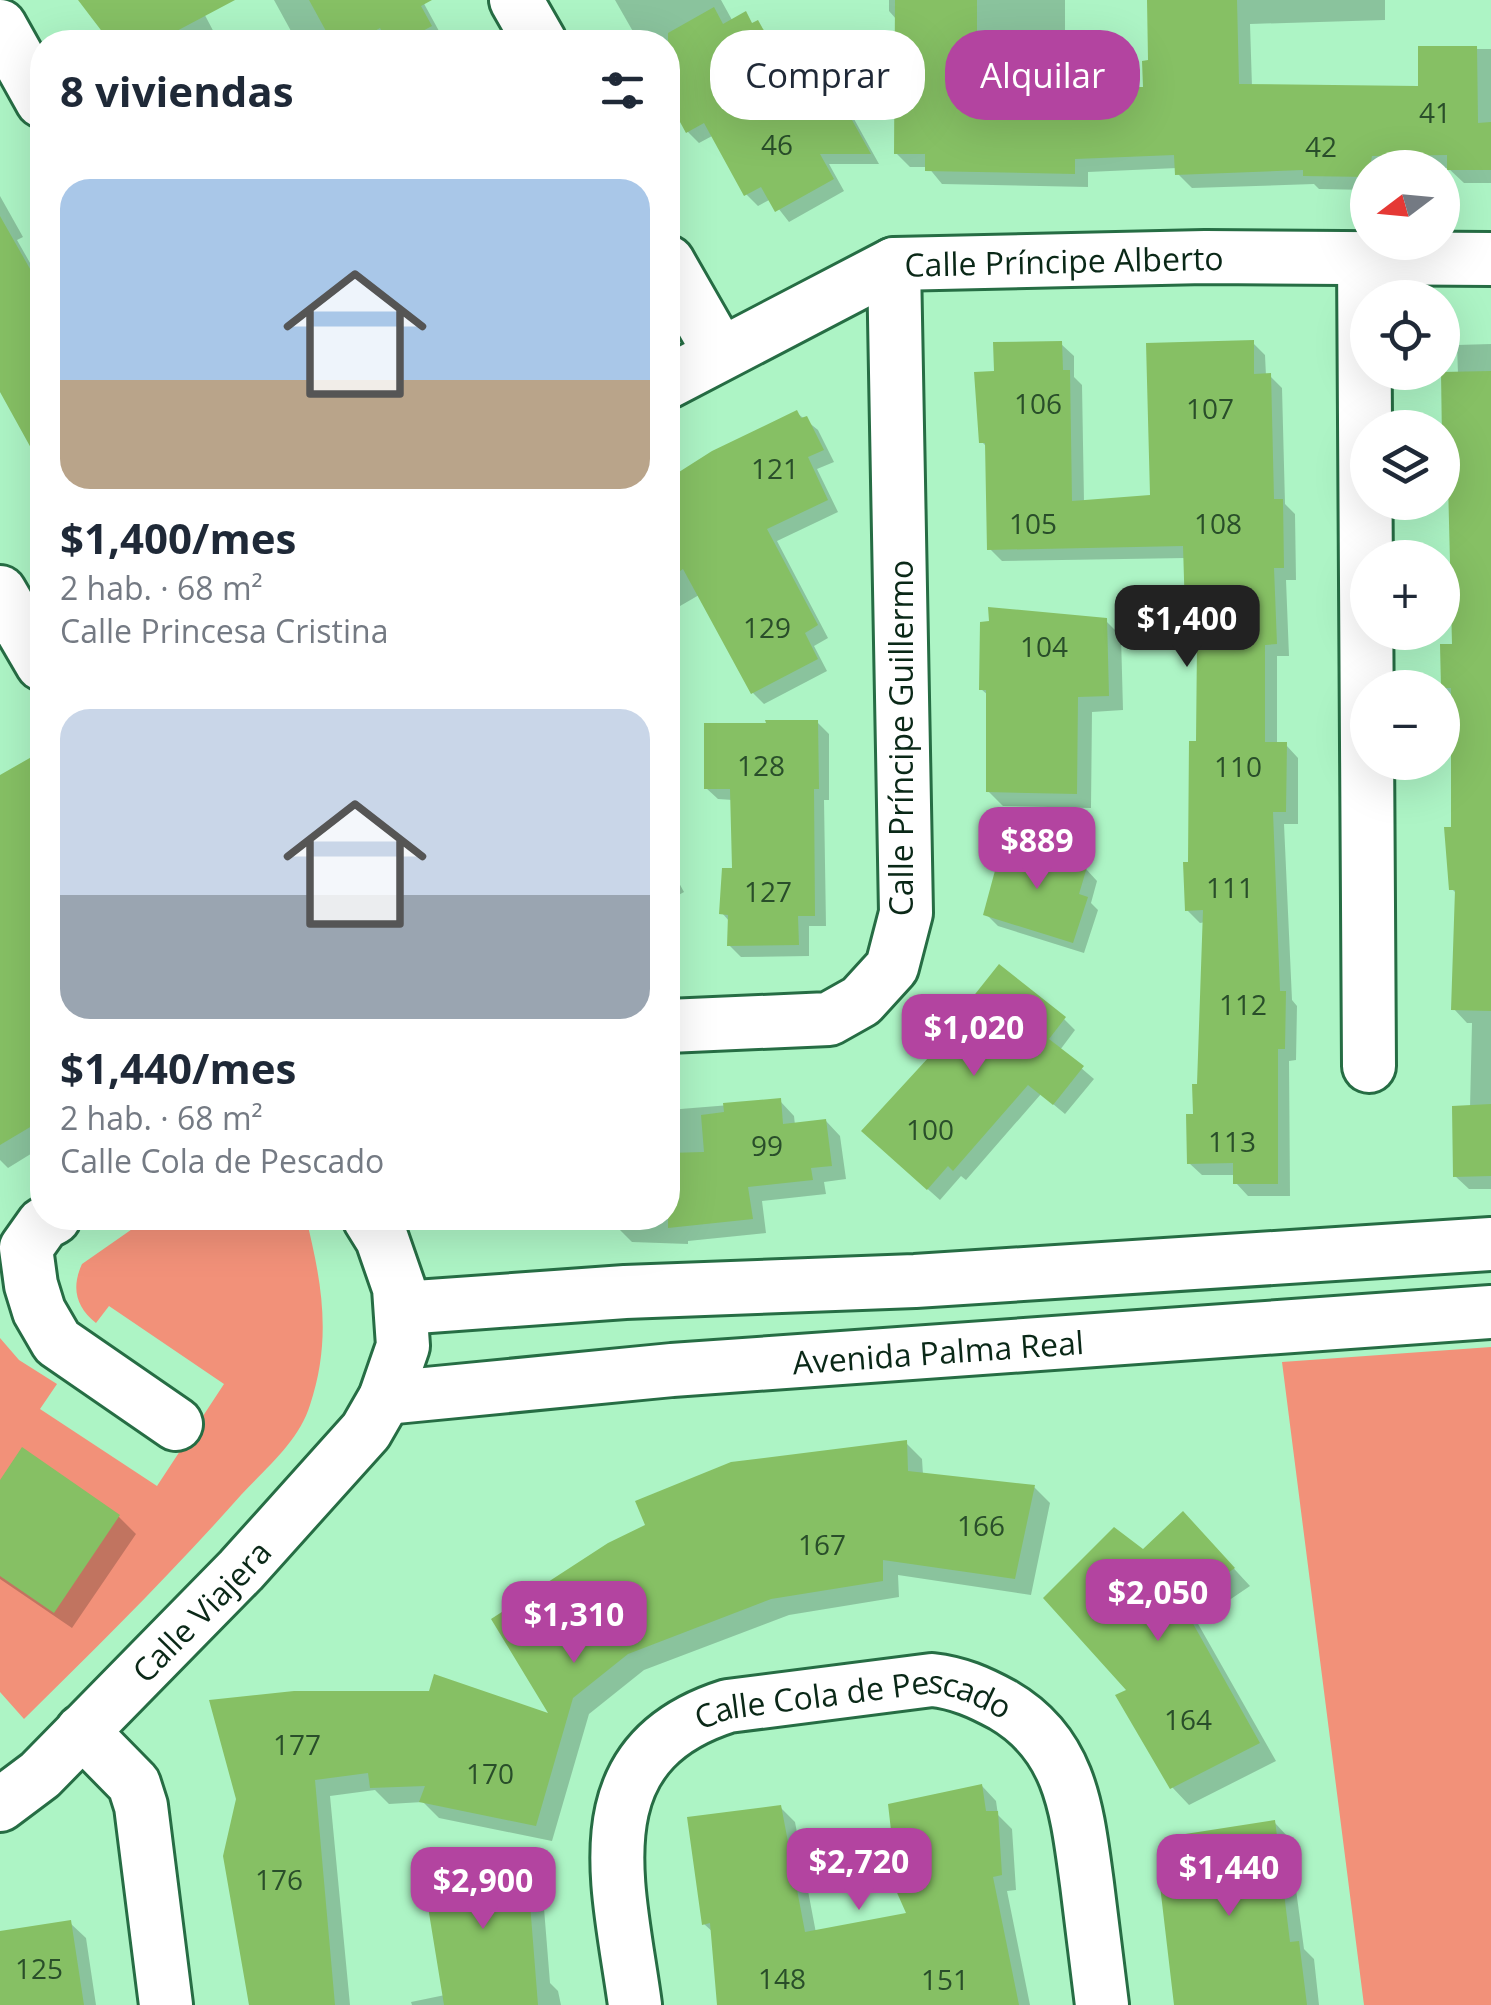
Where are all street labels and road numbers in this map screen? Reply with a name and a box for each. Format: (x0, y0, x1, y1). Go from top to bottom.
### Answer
street label: Calle Príncipe Alberto (904, 235, 1224, 285)
street label: Calle Príncipe Guillermo (879, 560, 922, 916)
street label: Avenida Palma Real (791, 1319, 1085, 1383)
street label: Calle Viajera (122, 1530, 280, 1691)
street label: Calle Cola de Pescado (691, 1701, 1015, 1745)

